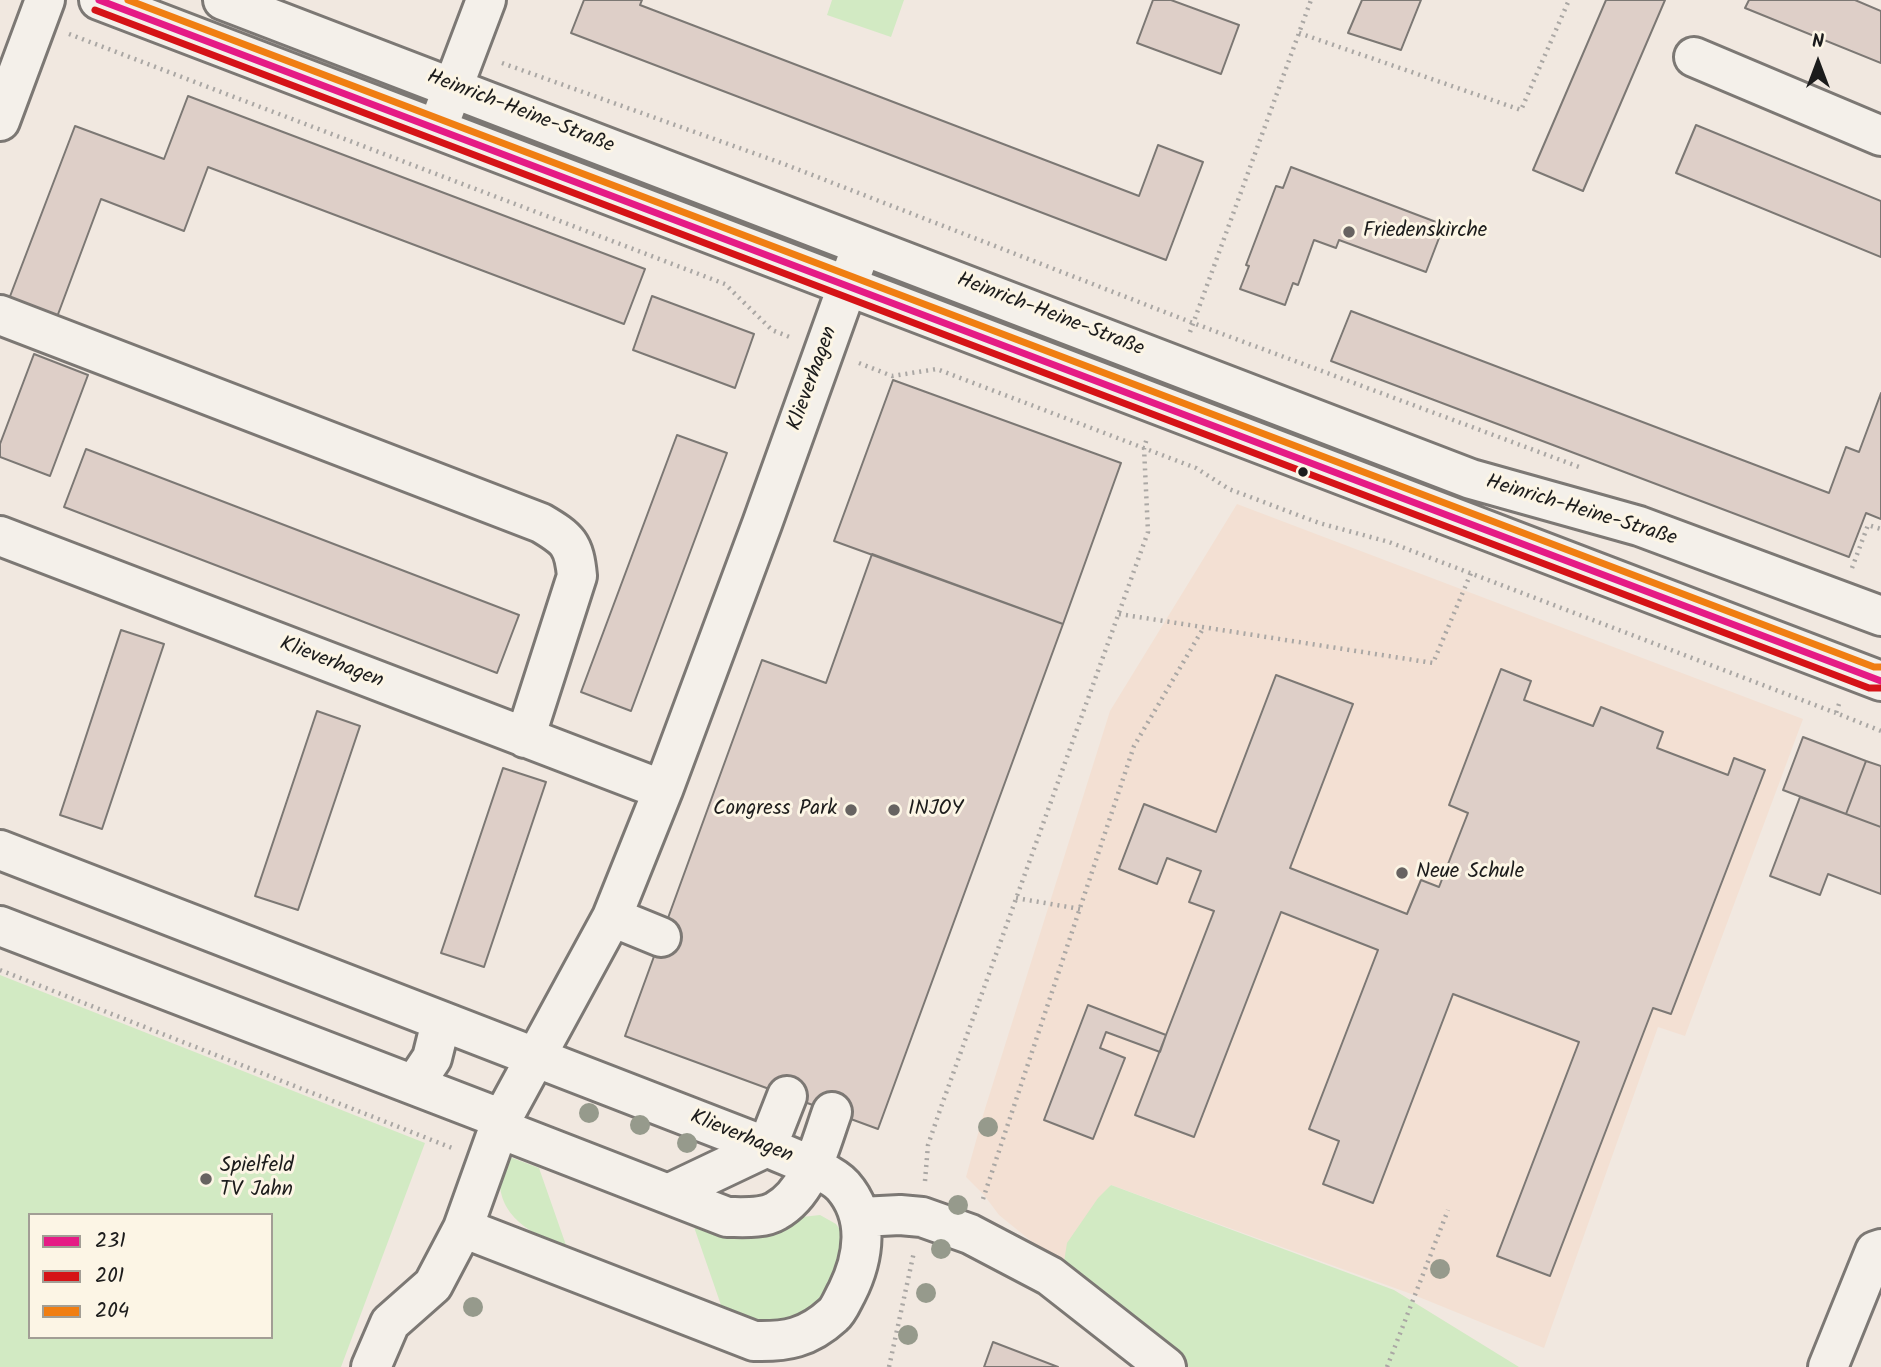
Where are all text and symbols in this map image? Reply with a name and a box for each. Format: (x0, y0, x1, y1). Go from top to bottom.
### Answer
text: N (1812, 27, 1824, 57)
north arrow (1783, 28, 1853, 98)
street label: Heinrich-Heine-Straße (423, 66, 617, 160)
place label: Friedenskirche (1363, 219, 1487, 245)
marker: Friedenskirche (1341, 224, 1357, 240)
street label: Heinrich-Heine-Straße (953, 269, 1147, 363)
street label: Klieverhagen (784, 323, 844, 435)
unlabelled marker (1296, 465, 1310, 479)
street label: Heinrich-Heine-Straße (1482, 471, 1680, 553)
street label: Klieverhagen (276, 633, 386, 695)
place label: Congress Park (713, 797, 837, 823)
place label: INJOY (908, 797, 964, 823)
marker: Congress Park (843, 802, 859, 818)
marker: INJOY (886, 802, 902, 818)
place label: Neue Schule (1416, 860, 1524, 886)
marker: Neue Schule (1394, 865, 1410, 881)
street label: Klieverhagen (686, 1106, 796, 1170)
place label: Spielfeld TV Jahn (220, 1154, 294, 1204)
marker: Spielfeld TV Jahn (198, 1171, 214, 1187)
legend (28, 1213, 273, 1339)
text: 231 (95, 1225, 126, 1258)
text: 201 (95, 1260, 124, 1293)
text: 204 (95, 1295, 129, 1328)

